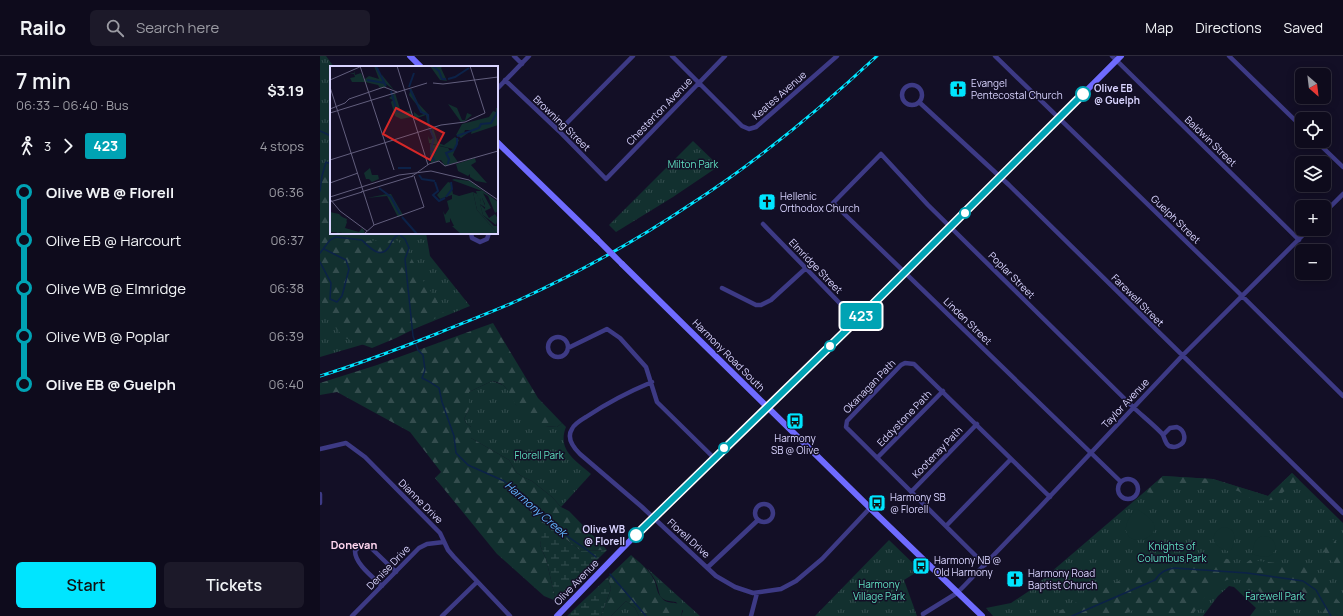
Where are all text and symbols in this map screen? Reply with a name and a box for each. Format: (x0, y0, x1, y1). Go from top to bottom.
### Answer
search box (90, 10, 370, 46)
text: Railo (20, 15, 66, 41)
icon: search (104, 17, 126, 39)
text: Search here (136, 17, 219, 38)
text: Map (1145, 18, 1173, 37)
text: Directions (1195, 18, 1262, 37)
text: Saved (1284, 18, 1323, 37)
text: 7 min (16, 66, 71, 96)
inset map (330, 66, 498, 234)
street label: Keates Avenue (749, 67, 809, 123)
north arrow (1295, 68, 1331, 104)
map controls (1295, 68, 1331, 280)
street label: Chesterton Avenue (623, 74, 695, 148)
place label: Evangel Pentecostal Church (971, 76, 1063, 102)
church icon: Evangel Pentecostal Church (948, 79, 968, 99)
text: $3.19 (267, 80, 304, 101)
place label: Olive EB @ Guelph (1094, 81, 1140, 107)
marker: Olive EB @ Guelph (1075, 86, 1091, 102)
street label: Browning Street (530, 92, 594, 154)
text: 06:33 – 06:40 · Bus (16, 96, 129, 114)
button: locate (1295, 112, 1331, 148)
street label: Baldwin Street (1182, 113, 1240, 169)
icon: walk (16, 135, 38, 157)
icon: forward (57, 135, 79, 157)
text: 423 (93, 136, 118, 155)
text: 3 (44, 137, 51, 155)
text: 4 stops (260, 137, 304, 155)
button: layers (1295, 156, 1331, 192)
park label: Milton Park (668, 157, 719, 171)
text: Olive WB @ Florell (46, 182, 174, 203)
text: 06:36 (269, 183, 304, 201)
place label: Hellenic Orthodox Church (780, 189, 860, 215)
church icon: Hellenic Orthodox Church (757, 192, 777, 212)
street label: Guelph Street (1148, 192, 1204, 246)
button: + (1295, 200, 1331, 236)
unlabelled marker (959, 207, 971, 219)
text: Olive EB @ Harcourt (46, 230, 181, 251)
text: 06:37 (270, 231, 304, 249)
street label: Elmridge Street (786, 235, 846, 297)
button: − (1295, 244, 1331, 280)
street label: Poplar Street (986, 249, 1038, 301)
street label: Farewell Street (1109, 271, 1167, 329)
text: Olive WB @ Elmridge (46, 278, 186, 299)
text: 06:38 (269, 279, 304, 297)
street label: Linden Street (941, 294, 995, 348)
line badge: 423 (838, 303, 884, 329)
text: 423 (849, 306, 874, 325)
street label: Harmony Road South (690, 316, 768, 394)
text: Olive WB @ Poplar (46, 326, 170, 347)
text: 06:39 (269, 327, 304, 345)
unlabelled marker (824, 340, 836, 352)
street label: Okanagan Path (840, 356, 898, 416)
text: Olive EB @ Guelph (46, 374, 176, 395)
text: 06:40 (269, 375, 304, 393)
street label: Taylor Avenue (1098, 375, 1152, 431)
street label: Eddystone Path (874, 387, 934, 449)
bus stop icon: Harmony SB @ Olive (785, 411, 805, 431)
street label: Kootenay Path (909, 423, 965, 481)
place label: Harmony SB @ Olive (771, 431, 819, 457)
unlabelled marker (718, 442, 730, 454)
park label: Florell Park (514, 448, 565, 462)
street label: Dianne Drive (396, 476, 446, 526)
water label: Harmony Creek (502, 477, 572, 541)
place label: Harmony SB @ Florell (890, 490, 946, 516)
bus stop icon: Harmony SB @ Florell (867, 493, 887, 513)
street label: Florell Drive (665, 515, 713, 561)
place label: Olive WB @ Florell (582, 522, 626, 548)
marker: Olive WB @ Florell (628, 527, 644, 543)
district label: Donevan (331, 537, 377, 552)
park label: Knights of Columbus Park (1138, 539, 1207, 565)
street label: Denise Drive (363, 541, 413, 592)
place label: Harmony NB @ Old Harmony (934, 553, 1001, 579)
street label: Olive Avenue (551, 556, 602, 608)
bus stop icon: Harmony NB @ Old Harmony (911, 556, 931, 576)
button: Start (16, 562, 156, 608)
button: Tickets (164, 562, 304, 608)
place label: Harmony Road Baptist Church (1028, 566, 1097, 592)
church icon: Harmony Road Baptist Church (1005, 569, 1025, 589)
park label: Harmony Village Park (853, 577, 906, 603)
park label: Farewell Park (1245, 589, 1306, 603)

